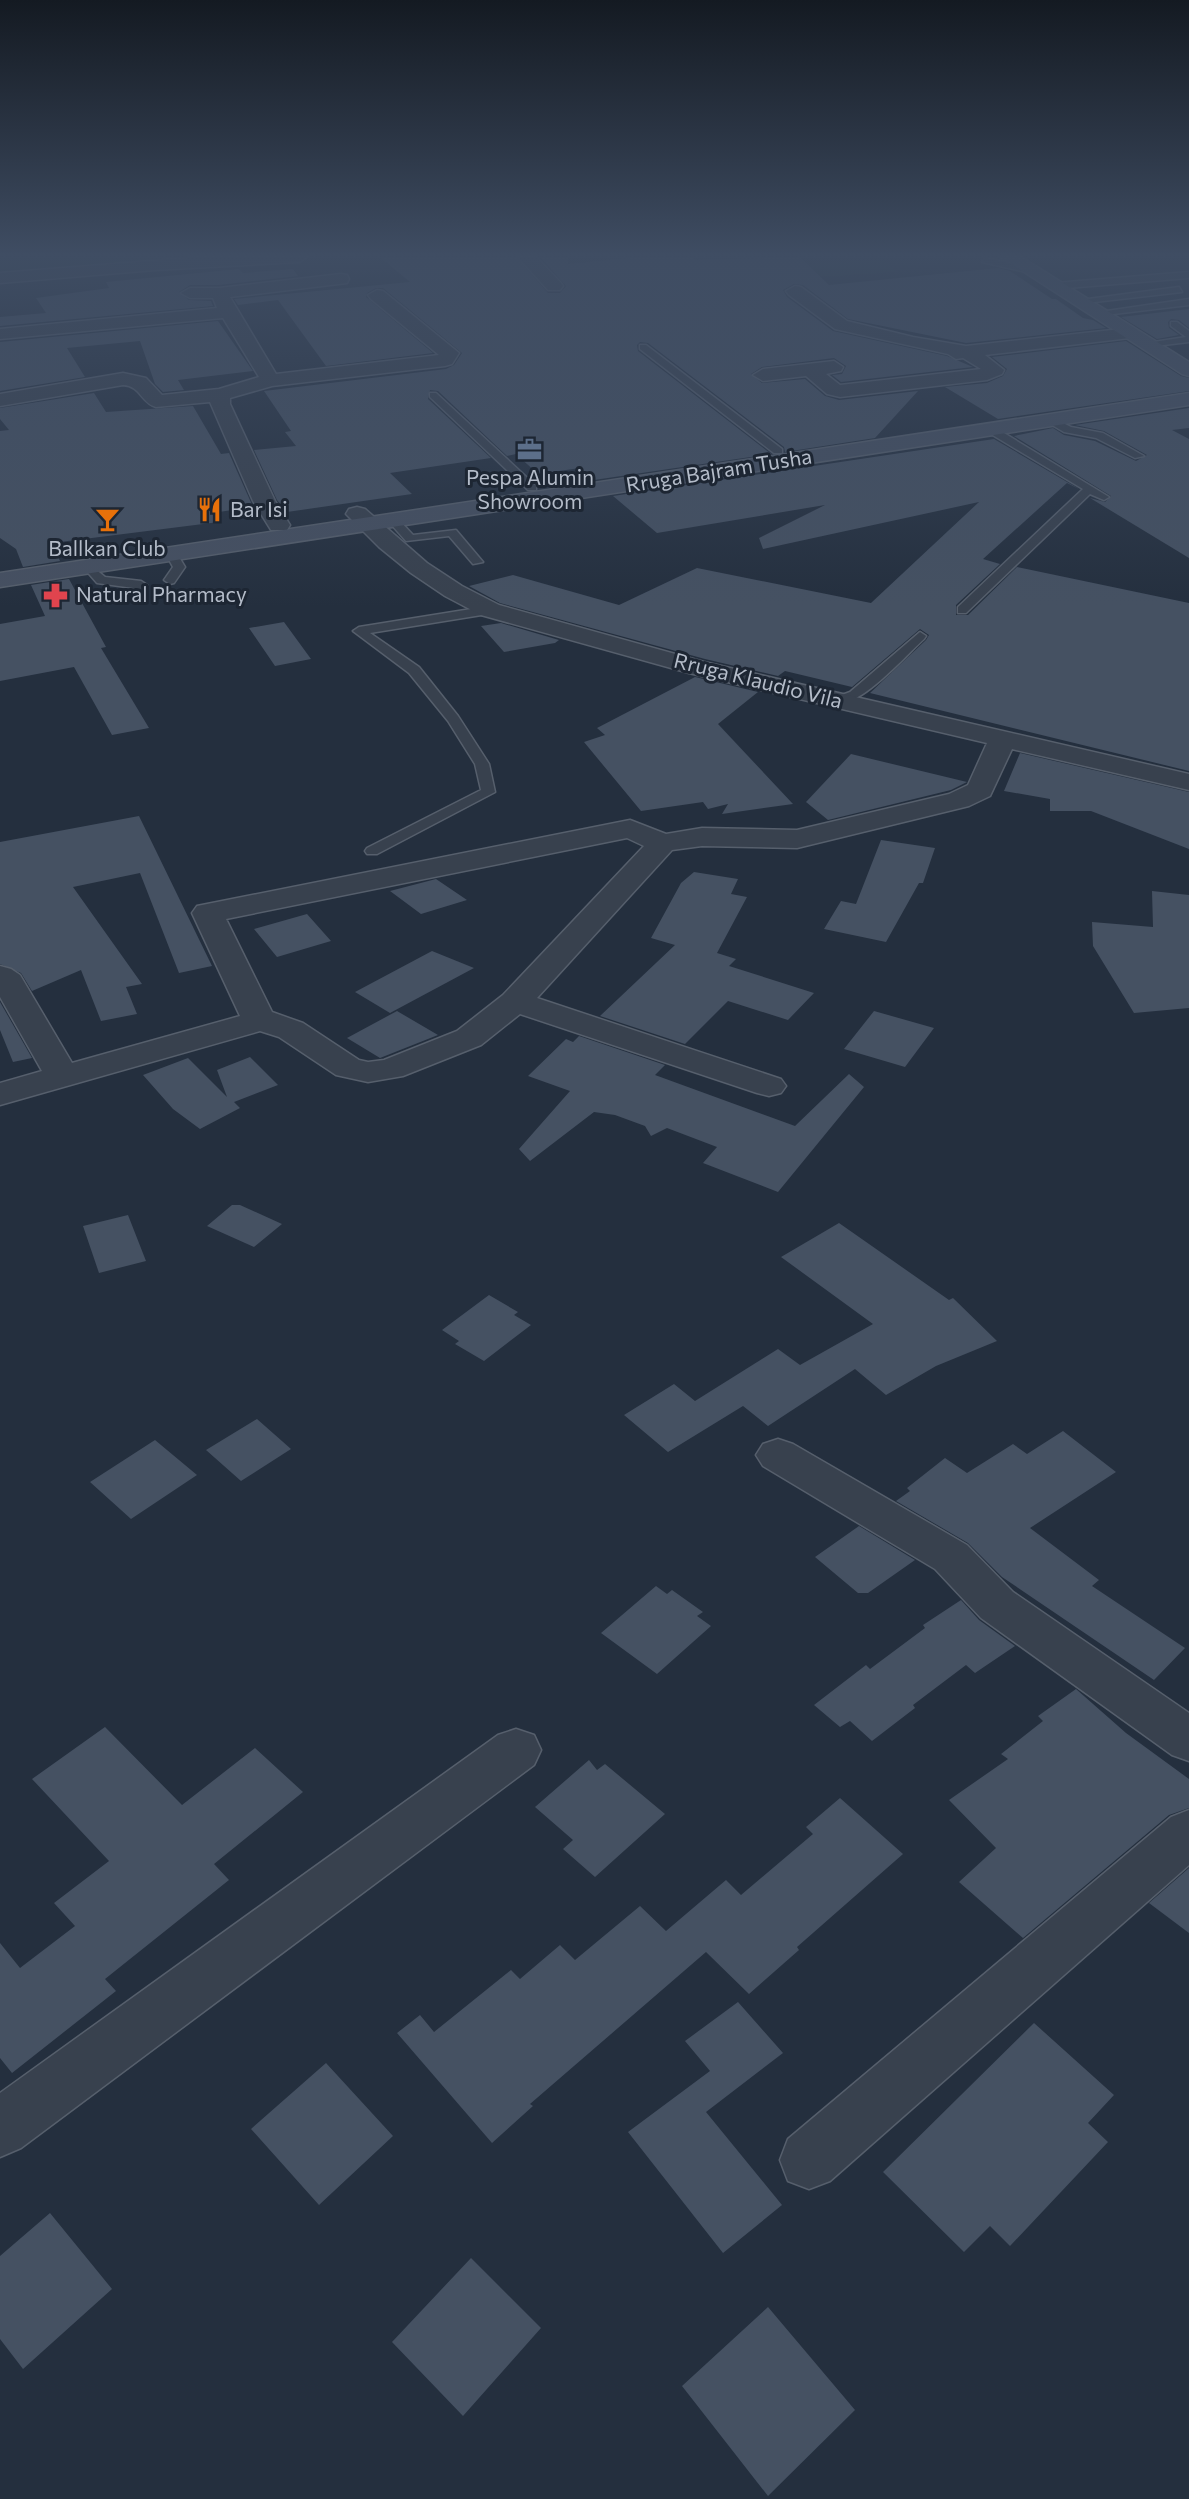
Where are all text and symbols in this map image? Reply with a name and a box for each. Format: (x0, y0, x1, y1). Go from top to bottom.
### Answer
office icon: Pespa Alumin Showroom (516, 435, 544, 463)
street label: Rruga Bajram Tusha (624, 442, 813, 497)
place label: Pespa Alumin Showroom (466, 464, 594, 513)
restaurant icon: Bar Isi (196, 496, 224, 524)
place label: Bar Isi (230, 496, 288, 521)
bar icon: Ballkan Club (93, 506, 121, 534)
place label: Ballkan Club (48, 535, 166, 560)
pharmacy icon: Natural Pharmacy (42, 581, 70, 609)
place label: Natural Pharmacy (76, 581, 247, 606)
street label: Rruga Klaudio Vila (672, 647, 845, 713)

